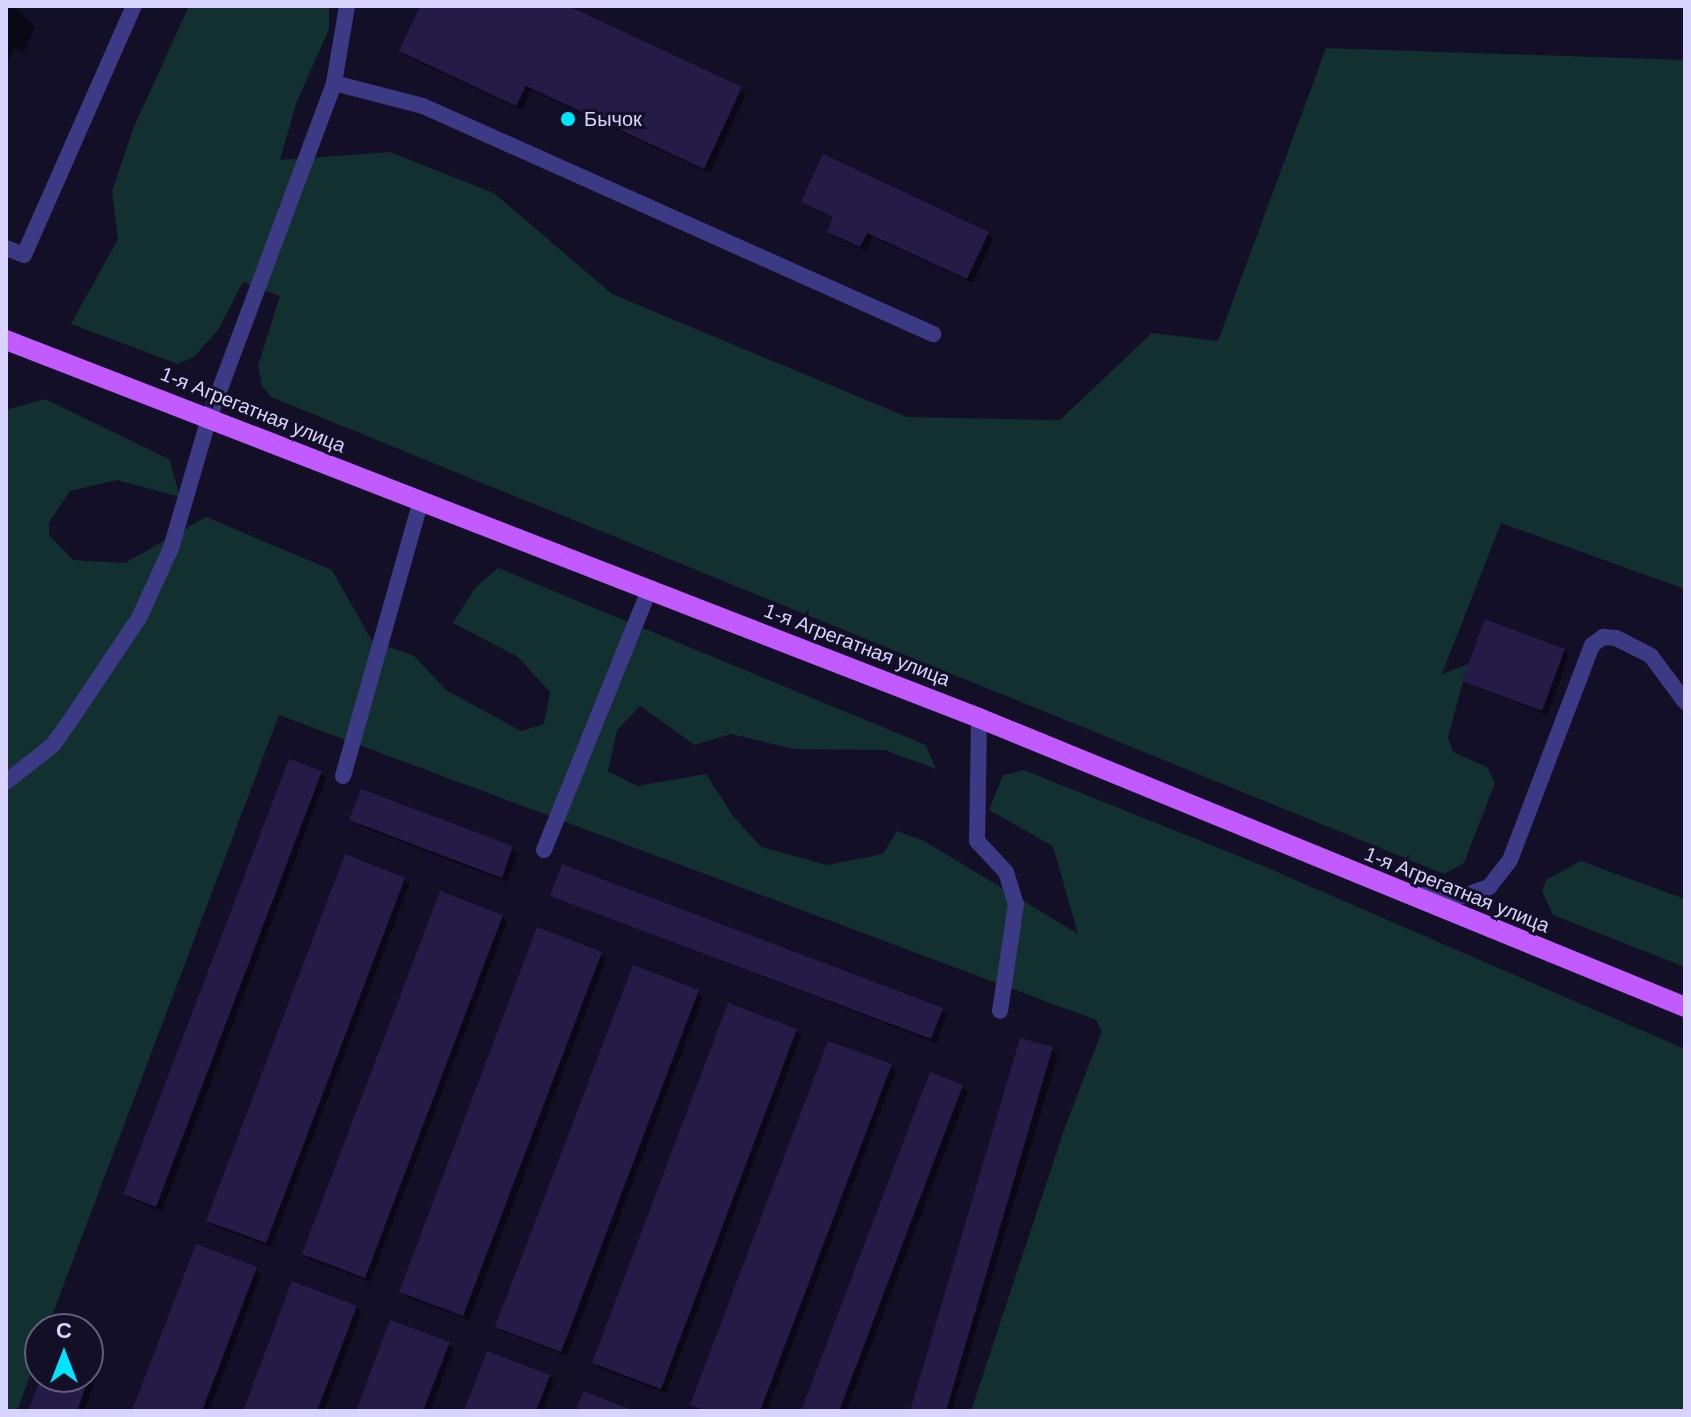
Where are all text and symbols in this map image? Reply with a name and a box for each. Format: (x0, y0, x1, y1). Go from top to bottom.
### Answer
place label: Бычок (584, 107, 642, 131)
marker: Бычок (559, 110, 577, 128)
street label: 1-я Агрегатная улица (157, 362, 349, 458)
street label: 1-я Агрегатная улица (761, 598, 953, 692)
street label: 1-я Агрегатная улица (1361, 842, 1553, 938)
north arrow (24, 1313, 104, 1393)
text: С (56, 1318, 72, 1343)

